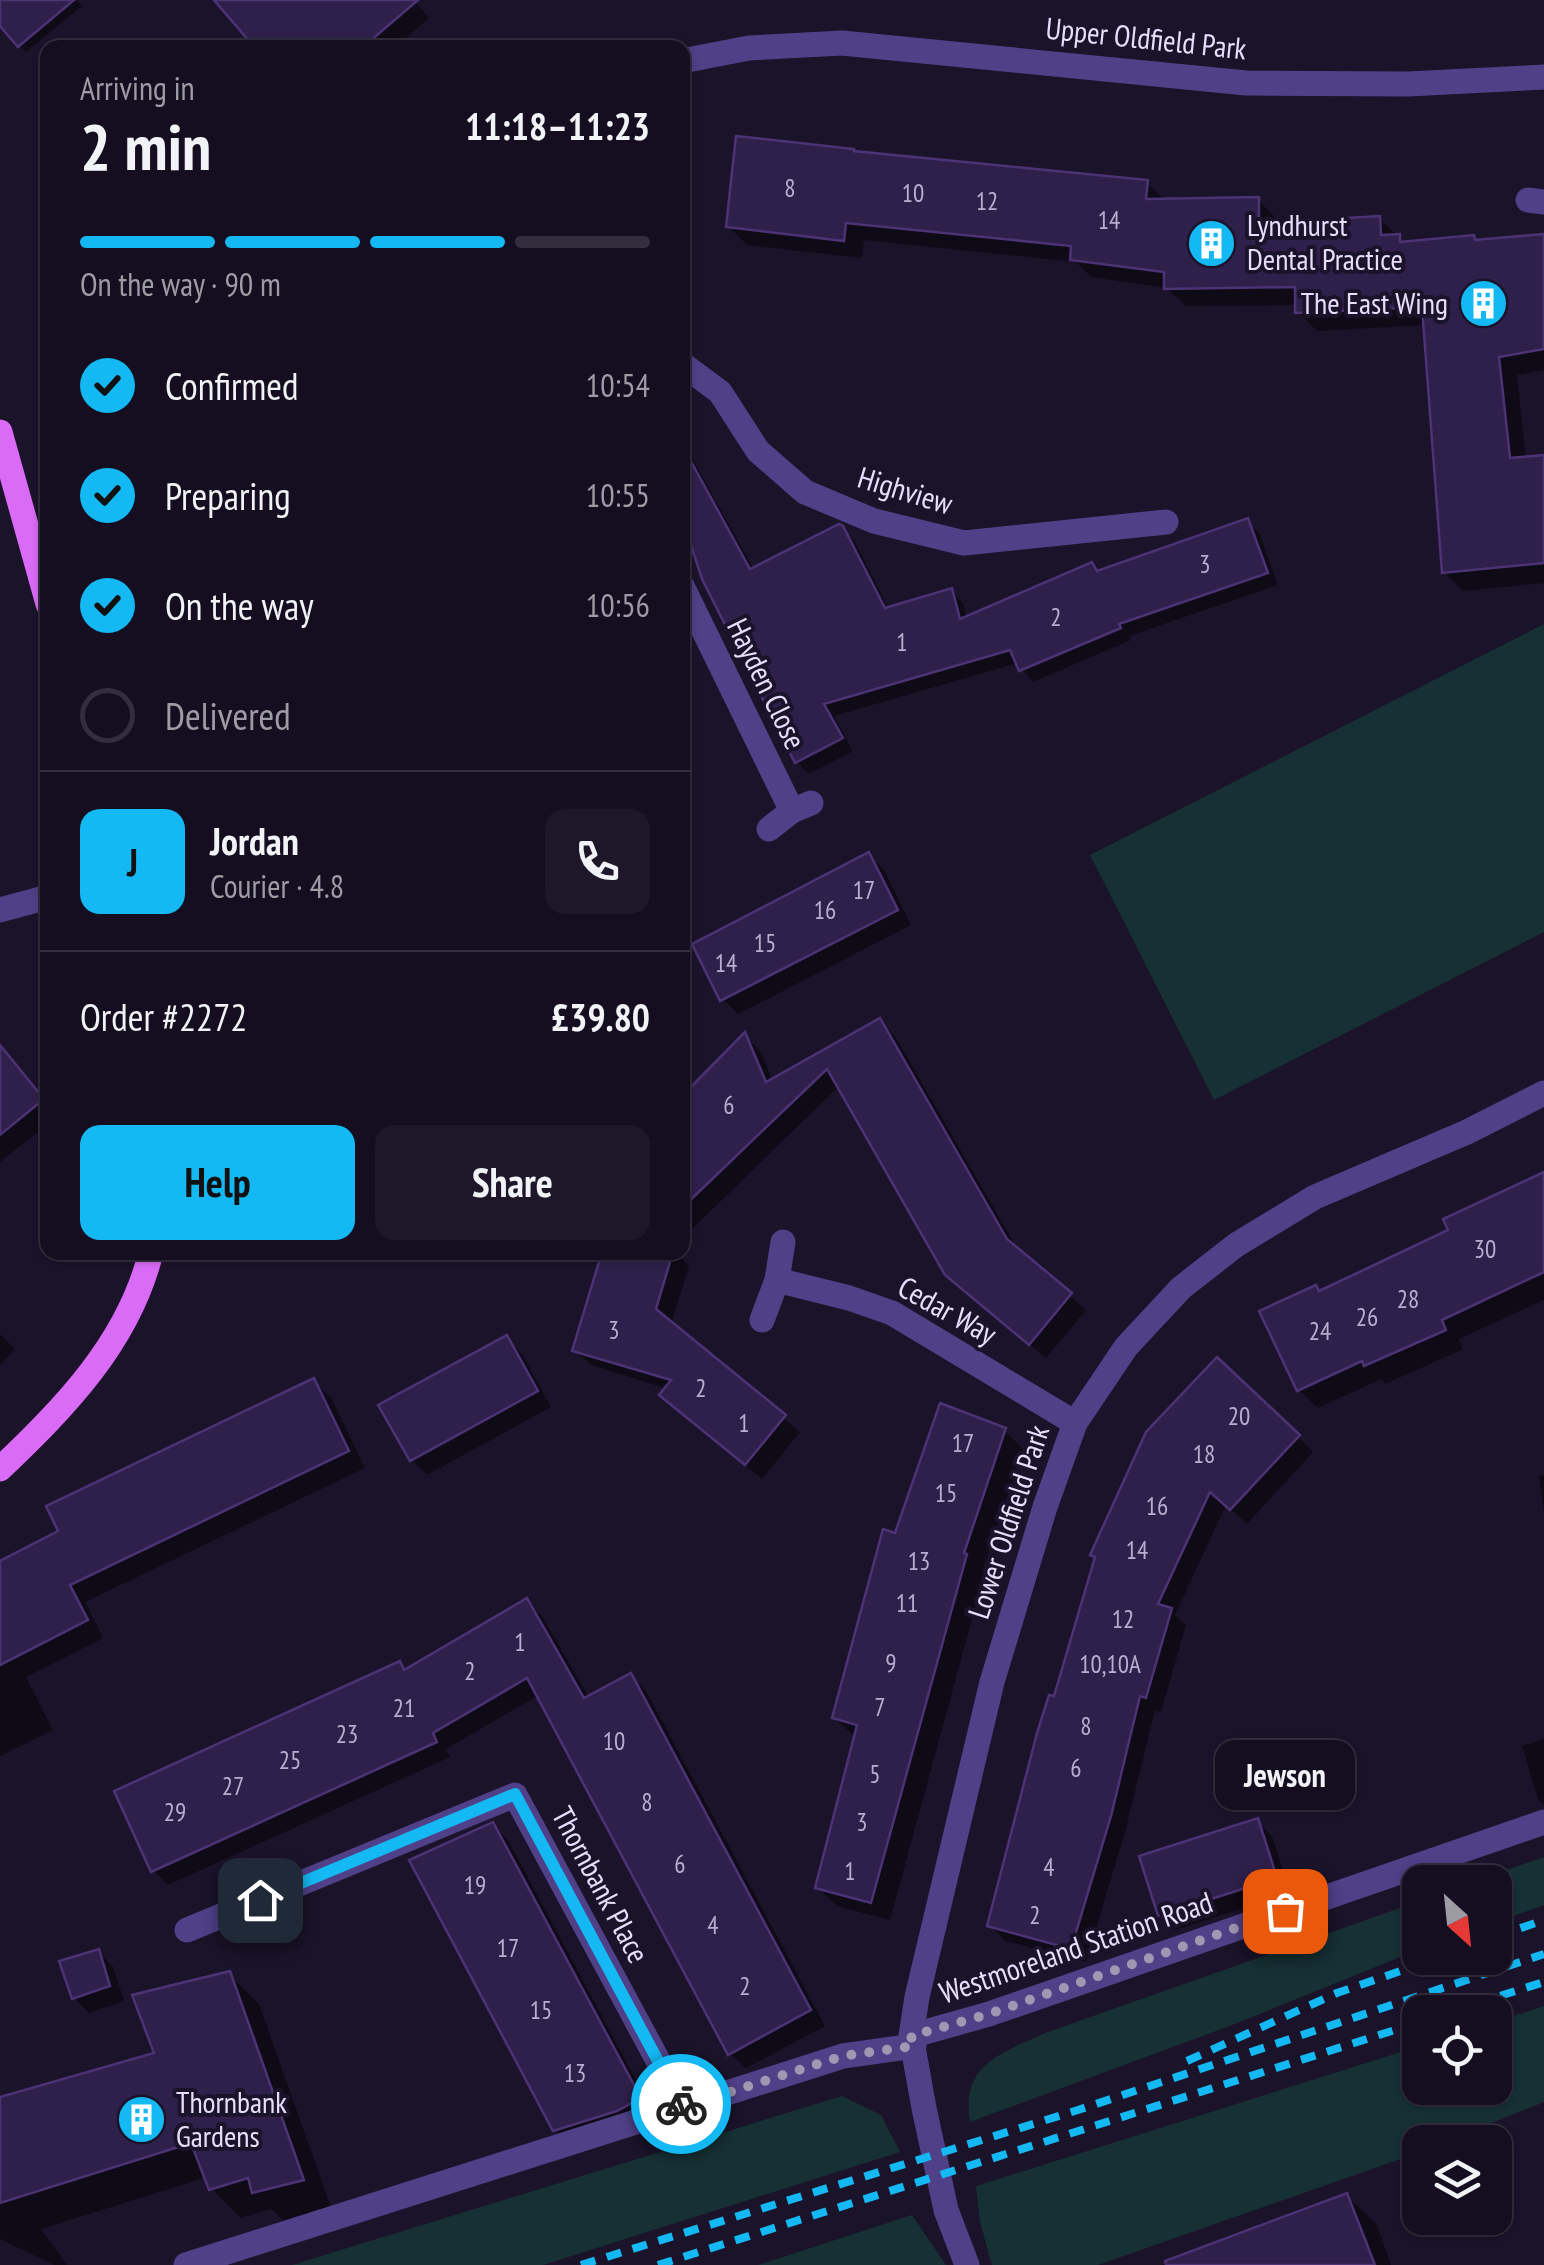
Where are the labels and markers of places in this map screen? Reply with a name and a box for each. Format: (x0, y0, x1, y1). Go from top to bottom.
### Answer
place label: Lyndhurst Dental Practice (1247, 205, 1403, 278)
building icon: Lyndhurst Dental Practice (1186, 217, 1238, 269)
building icon: The East Wing (1457, 278, 1509, 330)
place label: The East Wing (1301, 283, 1448, 322)
callout: Jewson (1215, 1741, 1355, 1811)
pin (218, 1858, 303, 1943)
pin (1243, 1869, 1328, 1954)
place label: Thornbank Gardens (176, 2082, 287, 2155)
building icon: Thornbank Gardens (115, 2094, 167, 2146)

